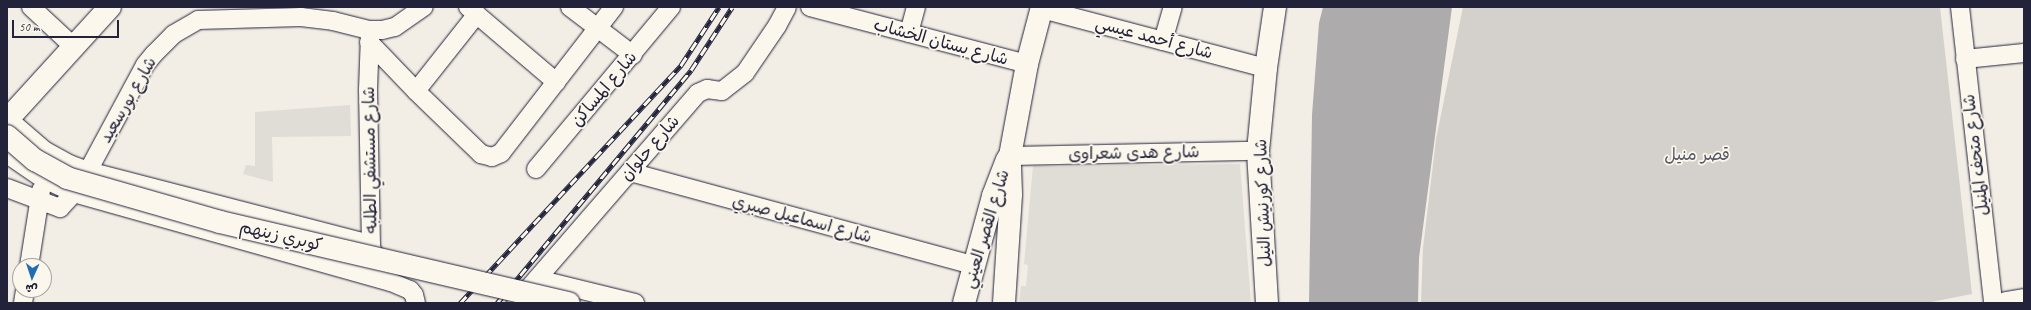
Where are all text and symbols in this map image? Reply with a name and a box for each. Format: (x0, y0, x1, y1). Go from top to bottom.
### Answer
scale bar (14, 12, 121, 38)
street label: شارع أحمد عيسي (1093, 13, 1215, 63)
street label: شارع بستان الخشاب (871, 14, 1011, 70)
text: 50 m (19, 19, 39, 35)
street label: شارع المساكن (567, 47, 641, 131)
street label: شارع بورسعيد (95, 53, 161, 147)
street label: شارع مستشفي الطلبه (359, 86, 381, 234)
street label: شارع متحف المنيل (1958, 93, 1994, 217)
street label: شارع حلوان (616, 111, 684, 185)
street label: شارع كورنيش النيل (1251, 139, 1275, 267)
street label: شارع هدى شعراوى (1068, 142, 1200, 164)
park label: قصر منيل (1664, 145, 1730, 165)
street label: شارع القصر العيني (958, 167, 1014, 291)
street label: شارع اسماعيل صبري (730, 191, 874, 247)
street label: كوبري زينهم (238, 217, 324, 255)
north arrow (12, 258, 52, 298)
text: ش (25, 282, 38, 296)

